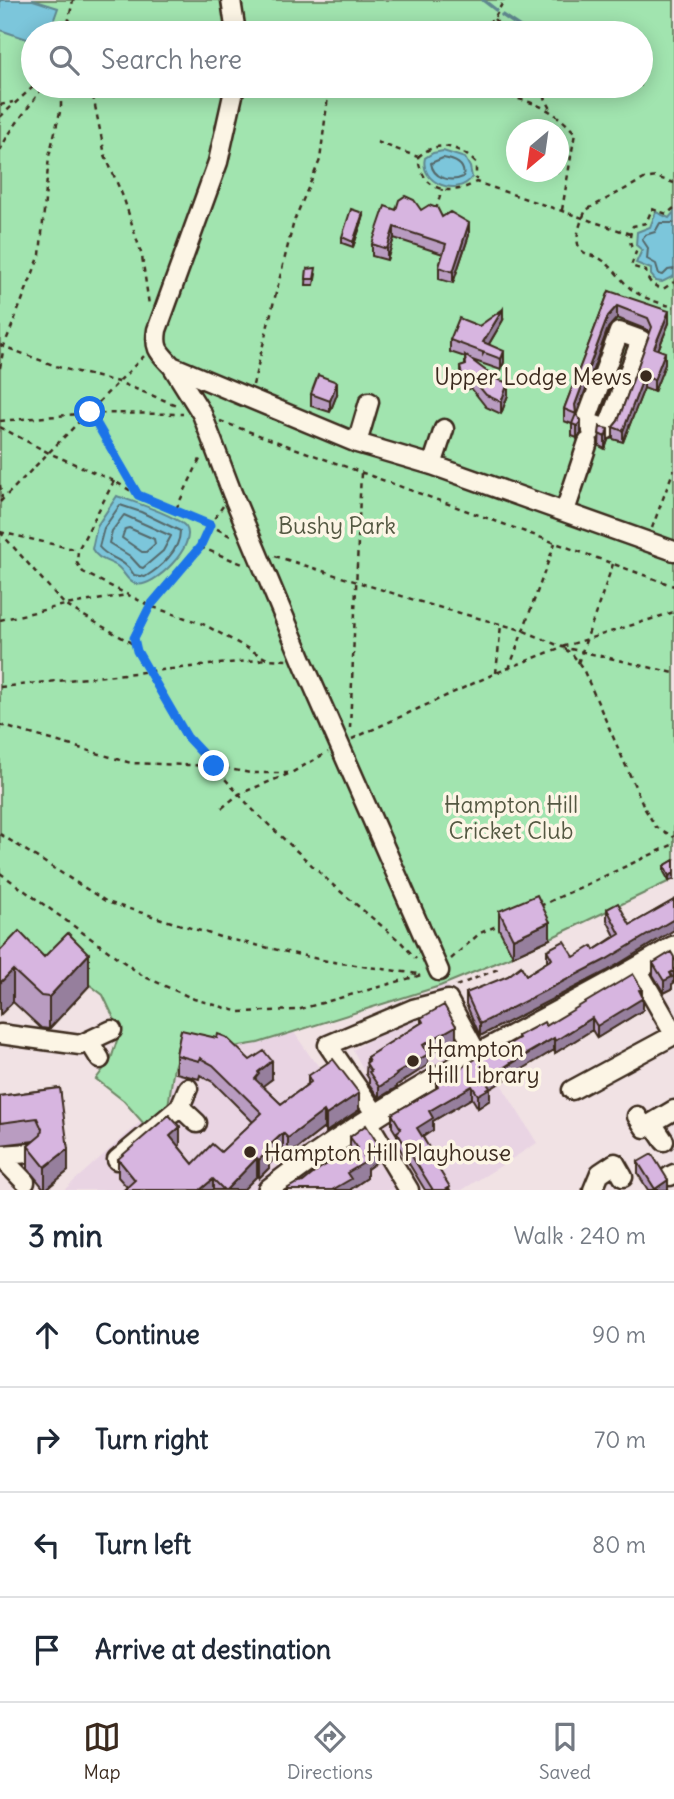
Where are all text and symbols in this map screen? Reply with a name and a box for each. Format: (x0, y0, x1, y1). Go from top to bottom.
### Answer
search box (21, 21, 653, 98)
icon: search (45, 41, 83, 79)
text: Search here (101, 43, 242, 76)
north arrow (506, 119, 569, 182)
place label: Upper Lodge Mews (434, 362, 632, 391)
marker: Upper Lodge Mews (638, 368, 654, 384)
route start (74, 396, 105, 427)
park label: Bushy Park (278, 511, 396, 540)
route end (198, 750, 229, 781)
park label: Hampton Hill Cricket Club (444, 790, 578, 845)
place label: Hampton Hill Library (427, 1034, 540, 1089)
marker: Hampton Hill Library (405, 1053, 421, 1069)
place label: Hampton Hill Playhouse (264, 1138, 511, 1167)
marker: Hampton Hill Playhouse (242, 1144, 258, 1160)
text: 3 min (28, 1217, 103, 1255)
text: Walk · 240 m (513, 1221, 646, 1250)
icon: ahead (28, 1316, 66, 1354)
text: Continue (95, 1318, 200, 1351)
text: 90 m (592, 1320, 646, 1349)
icon: right (28, 1421, 66, 1459)
text: Turn right (95, 1423, 208, 1456)
text: 70 m (594, 1425, 646, 1454)
icon: left (28, 1526, 66, 1564)
text: Turn left (95, 1528, 191, 1561)
text: 80 m (592, 1530, 646, 1559)
icon: arrive (28, 1631, 66, 1669)
text: Arrive at destination (95, 1633, 331, 1666)
tab: Map (83, 1718, 121, 1784)
tab: Directions (287, 1718, 373, 1784)
tab: Saved (539, 1718, 591, 1784)

